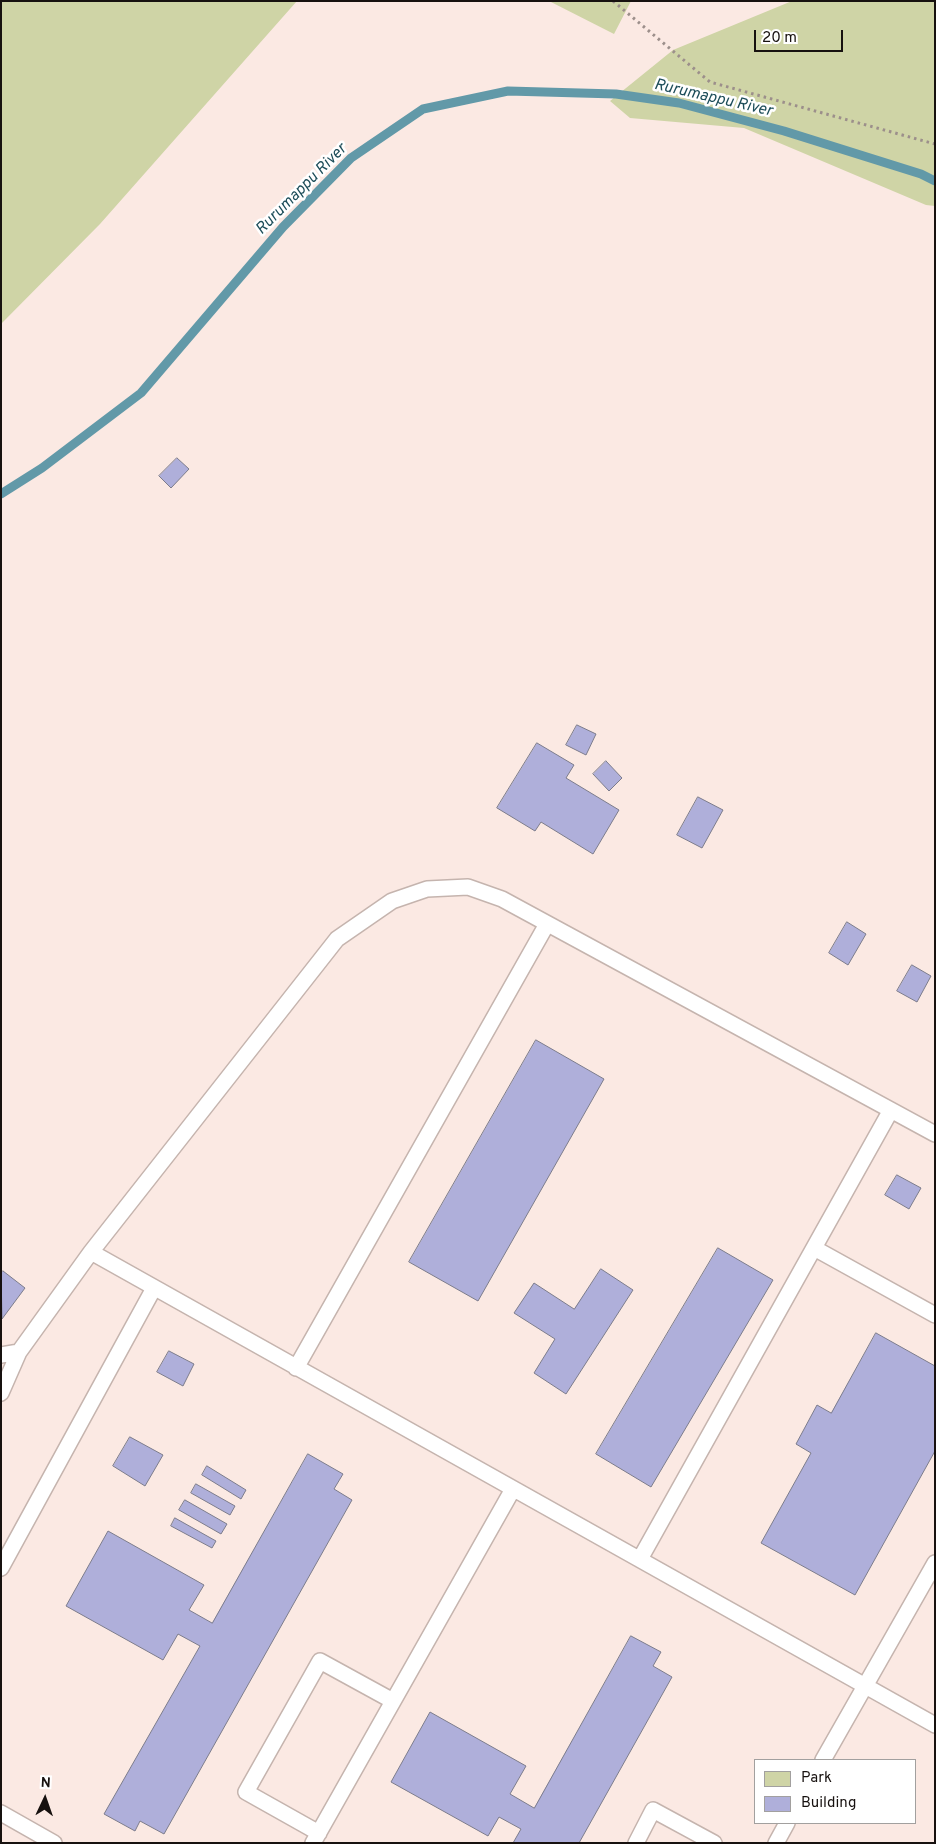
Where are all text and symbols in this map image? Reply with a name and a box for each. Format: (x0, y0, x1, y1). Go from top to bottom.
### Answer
scale bar (756, 20, 845, 52)
text: 20 m (762, 29, 797, 48)
water label: Rurumappu River (652, 76, 774, 122)
water label: Rurumappu River (252, 140, 352, 240)
legend (754, 1759, 916, 1824)
text: Park (801, 1769, 832, 1788)
north arrow (20, 1774, 70, 1824)
text: N (40, 1775, 51, 1792)
text: Building (801, 1794, 856, 1813)

